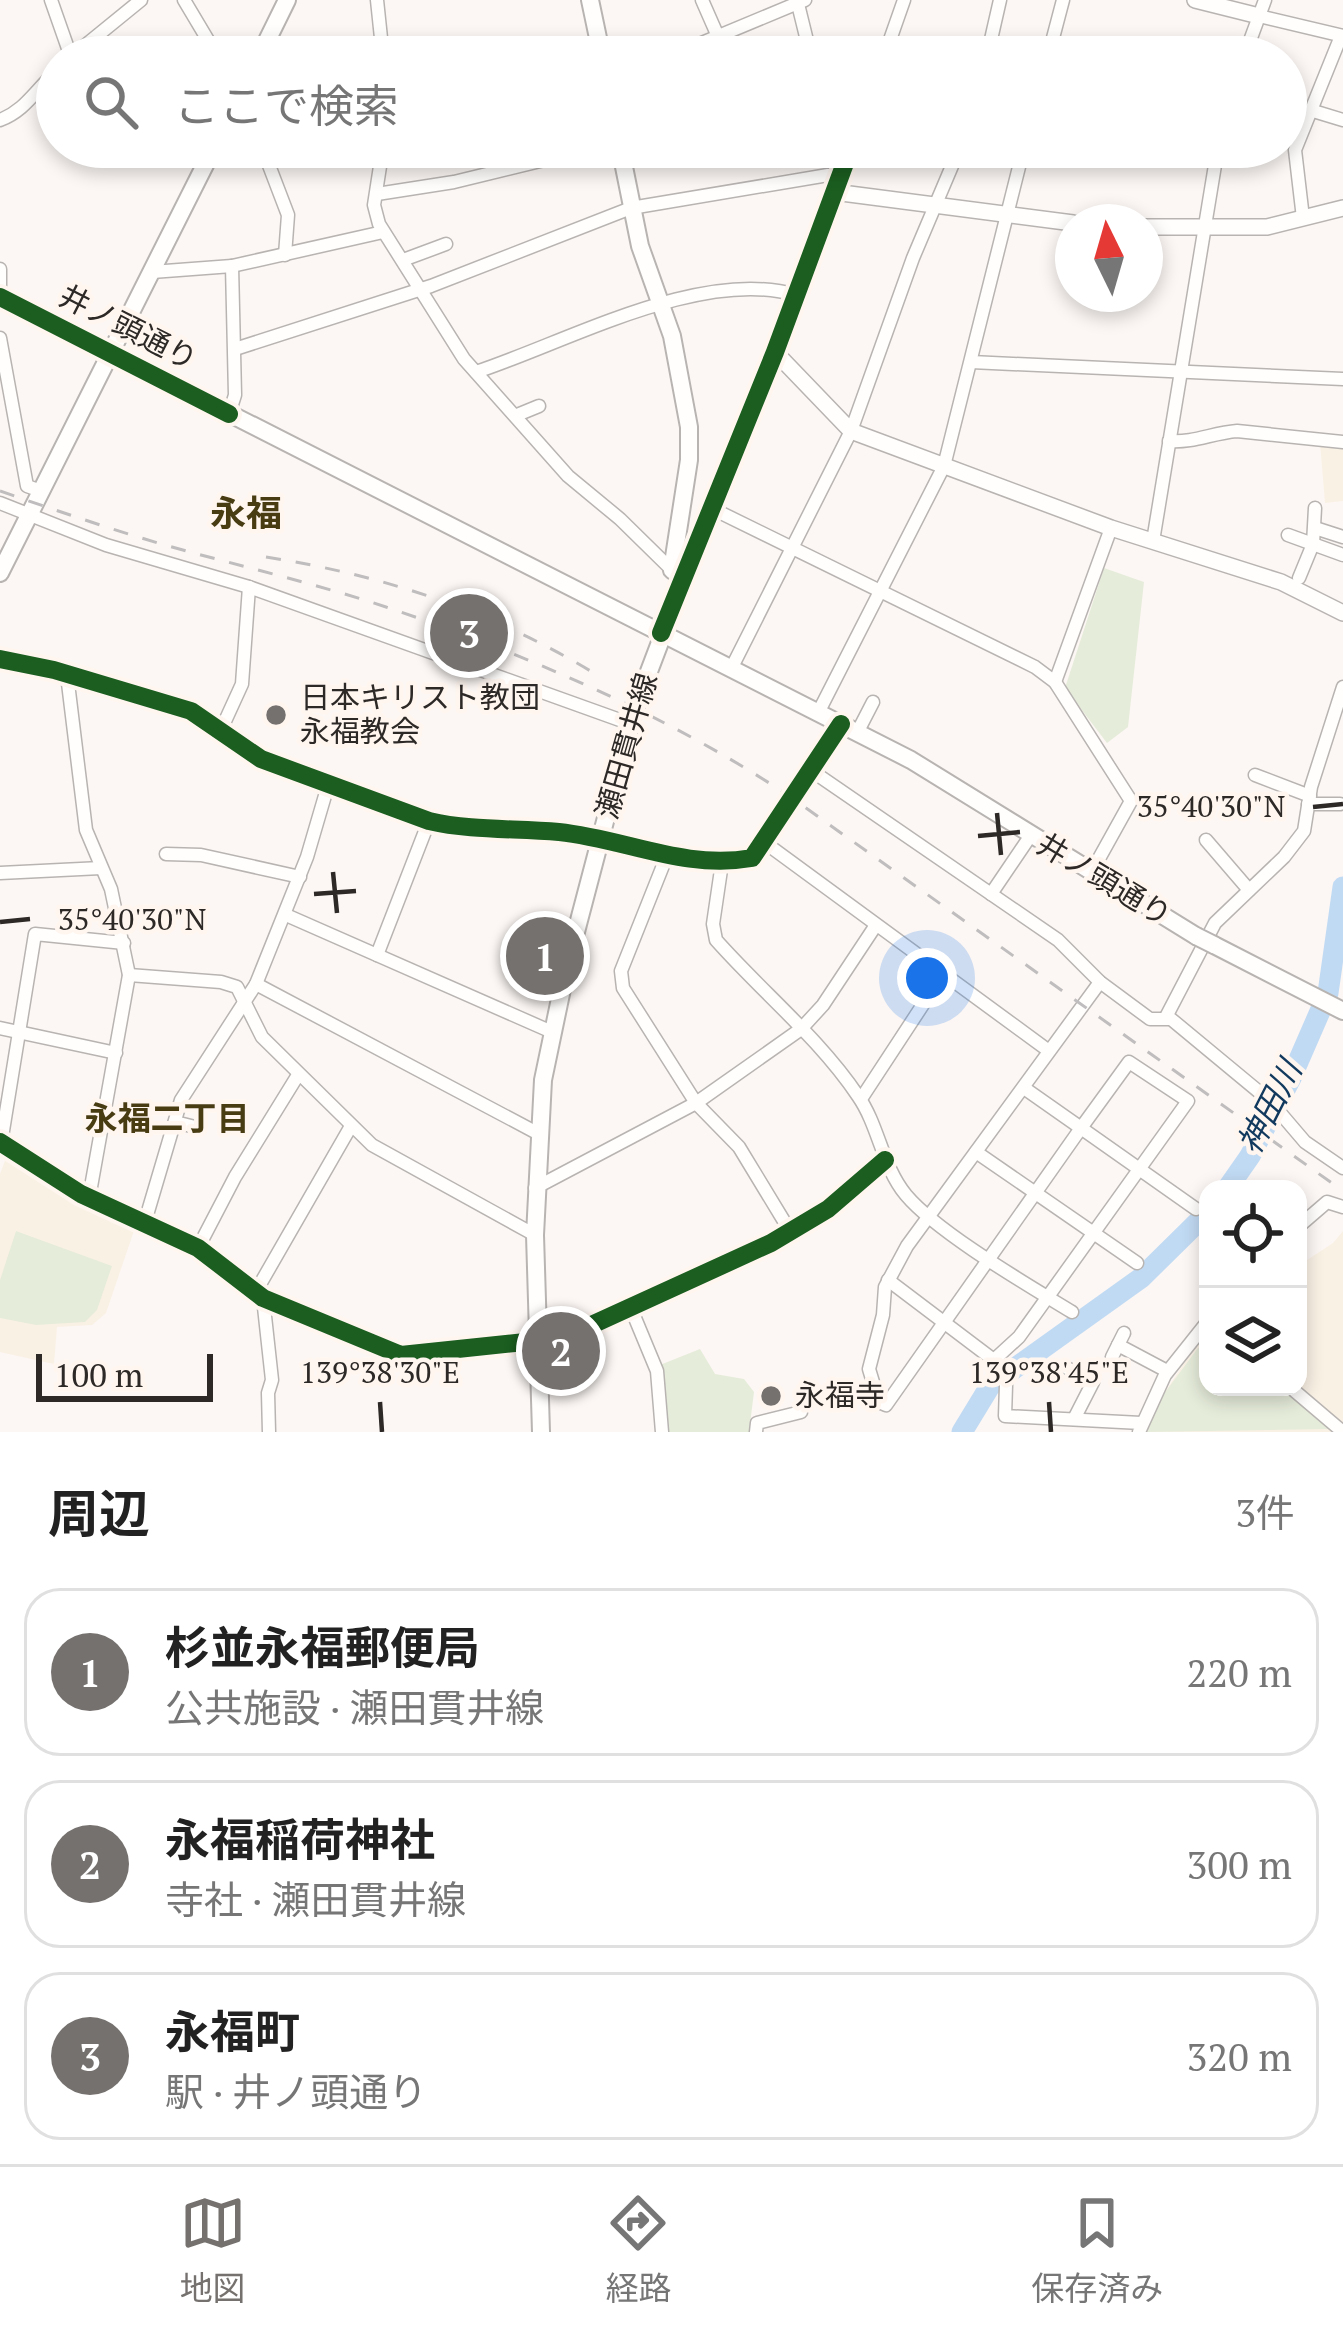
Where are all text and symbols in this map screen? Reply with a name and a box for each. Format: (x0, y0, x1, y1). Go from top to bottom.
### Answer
search box (36, 36, 1307, 168)
icon: search (78, 69, 144, 135)
text: ここで検索 (174, 75, 399, 135)
north arrow (1055, 204, 1163, 312)
street label: 井ノ頭通り (53, 275, 204, 379)
district label: 永福 (210, 489, 282, 536)
pin: 3 (430, 588, 508, 678)
street label: 瀬田貫井線 (586, 668, 666, 823)
place label: 日本キリスト教団 永福教会 (300, 677, 540, 751)
marker: 日本キリスト教団 永福教会 (263, 702, 289, 728)
text: 35°40'30"N (1137, 786, 1285, 826)
street label: 井ノ頭通り (1030, 823, 1179, 935)
text: 35°40'30"N (58, 899, 206, 939)
pin: 1 (506, 911, 584, 1001)
your location (897, 948, 957, 1008)
water label: 神田川 (1227, 1050, 1312, 1161)
district label: 永福二丁目 (85, 1096, 250, 1139)
map controls (1199, 1180, 1307, 1396)
button: locate (1199, 1180, 1307, 1288)
button: layers (1199, 1288, 1307, 1396)
pin: 2 (522, 1306, 600, 1396)
scale bar (36, 1348, 213, 1401)
text: 139°38'30"E (300, 1352, 460, 1392)
text: 139°38'45"E (969, 1352, 1129, 1392)
text: 100 m (54, 1353, 143, 1396)
place label: 永福寺 (795, 1375, 885, 1415)
marker: 永福寺 (758, 1383, 784, 1409)
text: 周辺 (48, 1479, 150, 1547)
text: 3件 (1235, 1486, 1295, 1538)
text: 杉並永福郵便局 (165, 1617, 480, 1677)
text: 1 (79, 1646, 101, 1698)
text: 220 m (1187, 1646, 1292, 1698)
text: 公共施設 · 瀬田貫井線 (165, 1681, 544, 1733)
text: 永福稲荷神社 (165, 1809, 435, 1869)
text: 2 (79, 1838, 101, 1890)
text: 300 m (1187, 1838, 1292, 1890)
text: 寺社 · 瀬田貫井線 (165, 1873, 466, 1925)
text: 永福町 (165, 2001, 300, 2061)
text: 3 (79, 2030, 101, 2082)
text: 320 m (1187, 2030, 1292, 2082)
text: 駅 · 井ノ頭通り (165, 2065, 427, 2117)
tab: 地図 (180, 2190, 246, 2310)
tab: 経路 (605, 2190, 671, 2310)
tab: 保存済み (1031, 2190, 1163, 2310)

